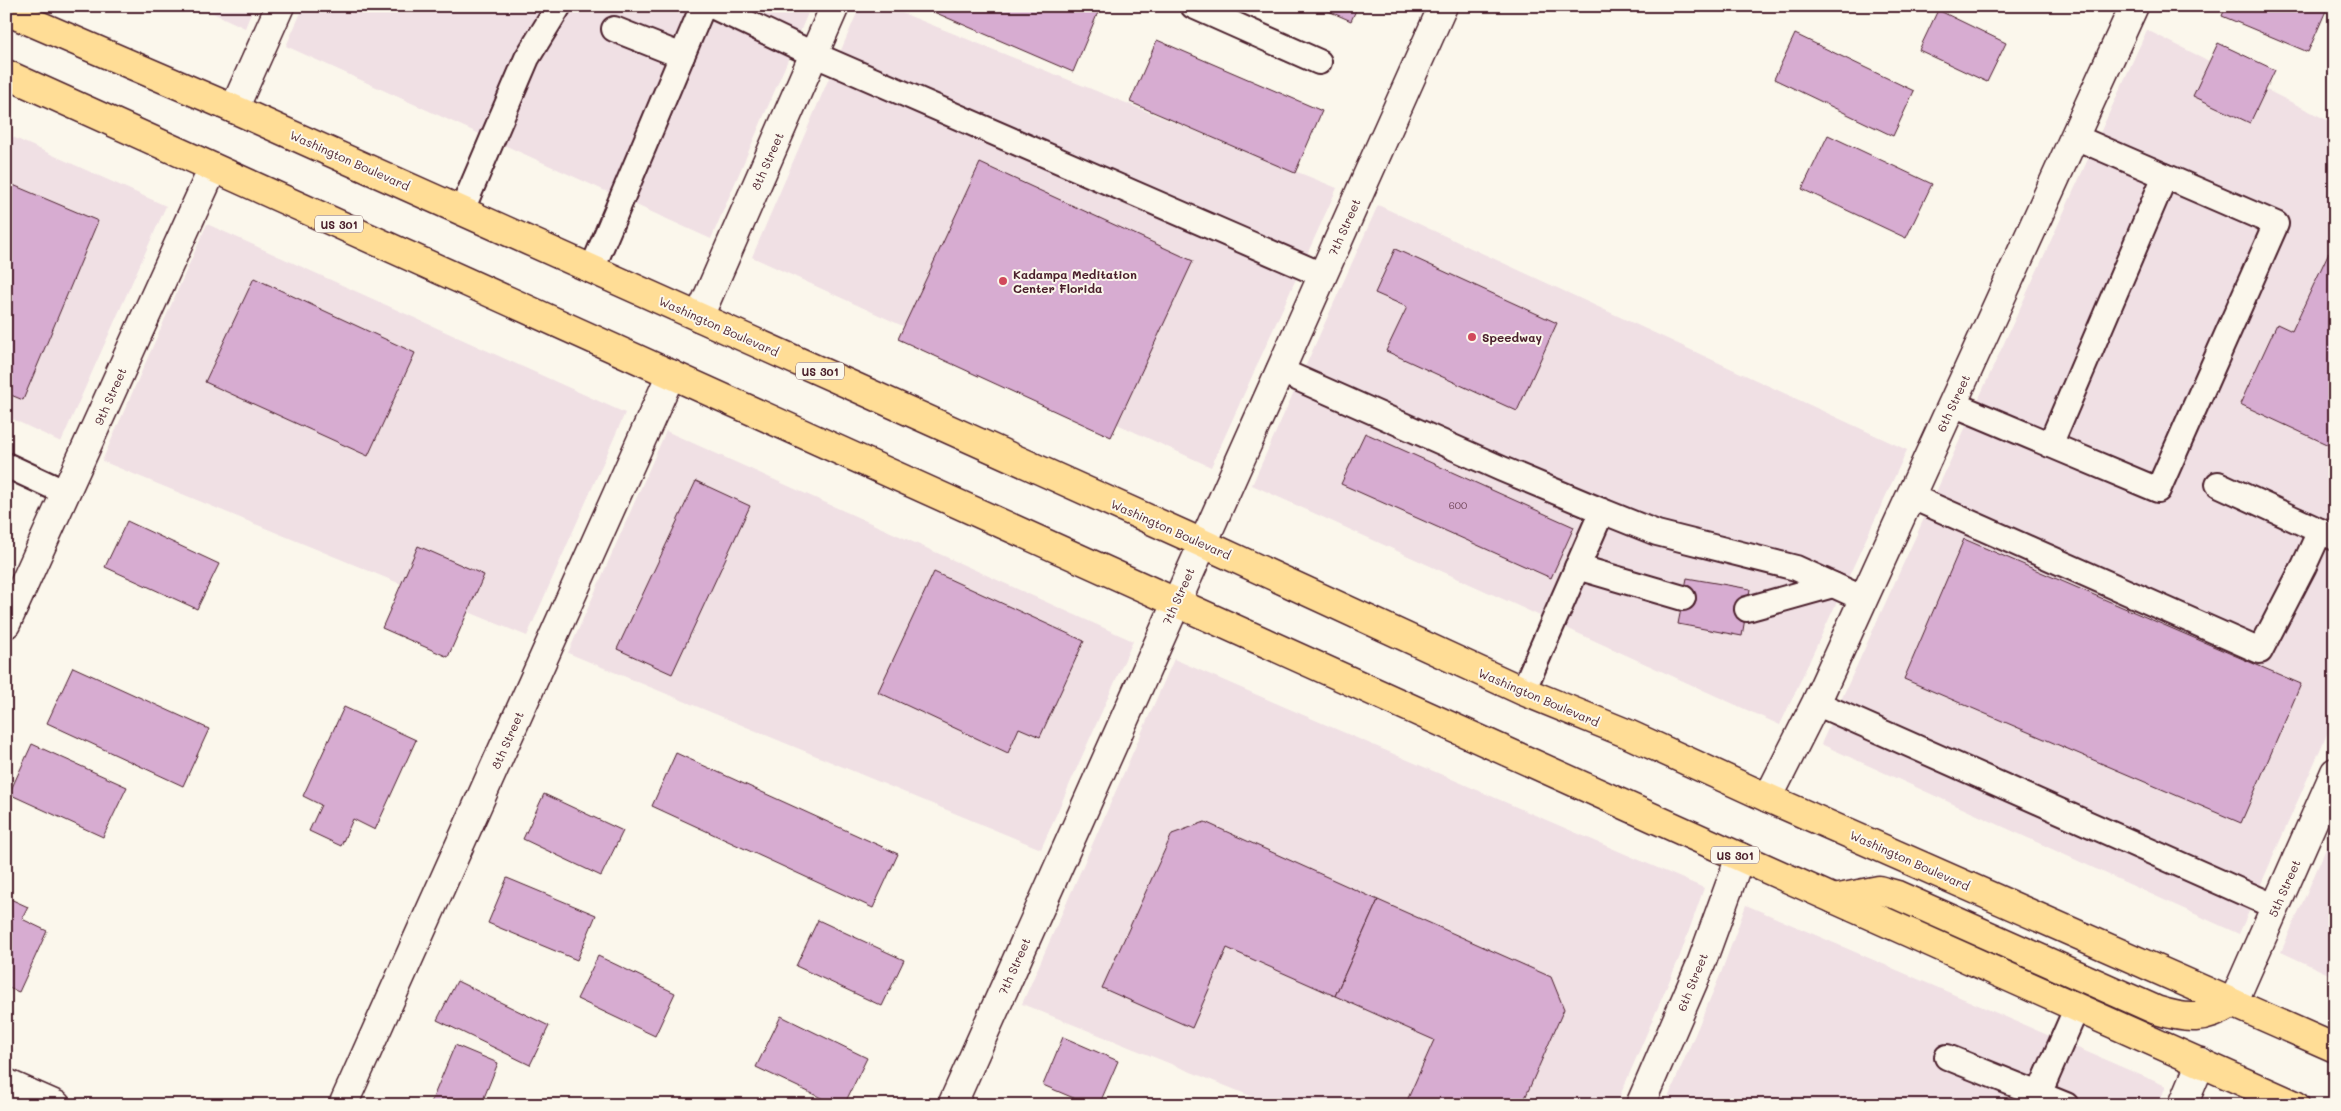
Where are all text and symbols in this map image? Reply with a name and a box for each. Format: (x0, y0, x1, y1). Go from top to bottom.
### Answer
street label: Washington Boulevard (287, 126, 413, 194)
street label: 8th Street (747, 130, 787, 192)
street label: 7th Street (1324, 196, 1364, 258)
road number: US 301 (315, 215, 363, 232)
place label: Kadampa Meditation Center Florida (1013, 266, 1137, 296)
marker: Kadampa Meditation Center Florida (997, 275, 1009, 287)
street label: Washington Boulevard (656, 292, 782, 360)
place label: Speedway (1482, 329, 1543, 345)
marker: Speedway (1466, 331, 1478, 343)
road number: US 301 (796, 362, 844, 380)
street label: 9th Street (90, 365, 130, 427)
street label: 6th Street (1933, 372, 1973, 434)
street label: Washington Boulevard (1108, 495, 1234, 563)
house number: 600 (1449, 498, 1467, 512)
street label: 7th Street (1158, 565, 1198, 627)
street label: Washington Boulevard (1476, 664, 1602, 730)
street label: 8th Street (487, 709, 527, 771)
street label: Washington Boulevard (1847, 826, 1973, 894)
road number: US 301 (1711, 846, 1759, 864)
street label: 5th Street (2264, 857, 2304, 919)
street label: 7th Street (994, 935, 1034, 997)
street label: 6th Street (1673, 951, 1711, 1013)

